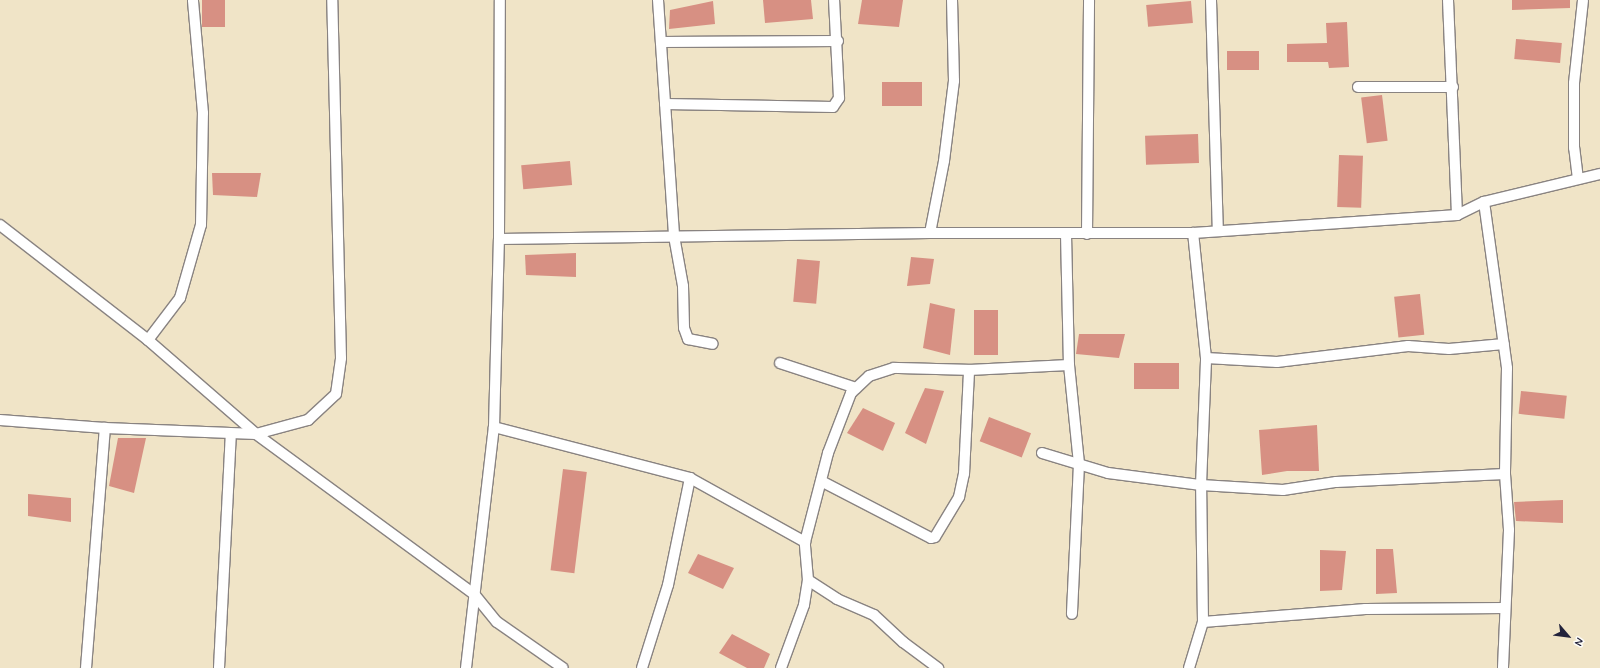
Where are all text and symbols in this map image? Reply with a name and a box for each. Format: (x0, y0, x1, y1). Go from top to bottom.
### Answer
north arrow (1548, 616, 1588, 656)
text: N (1571, 635, 1586, 648)

